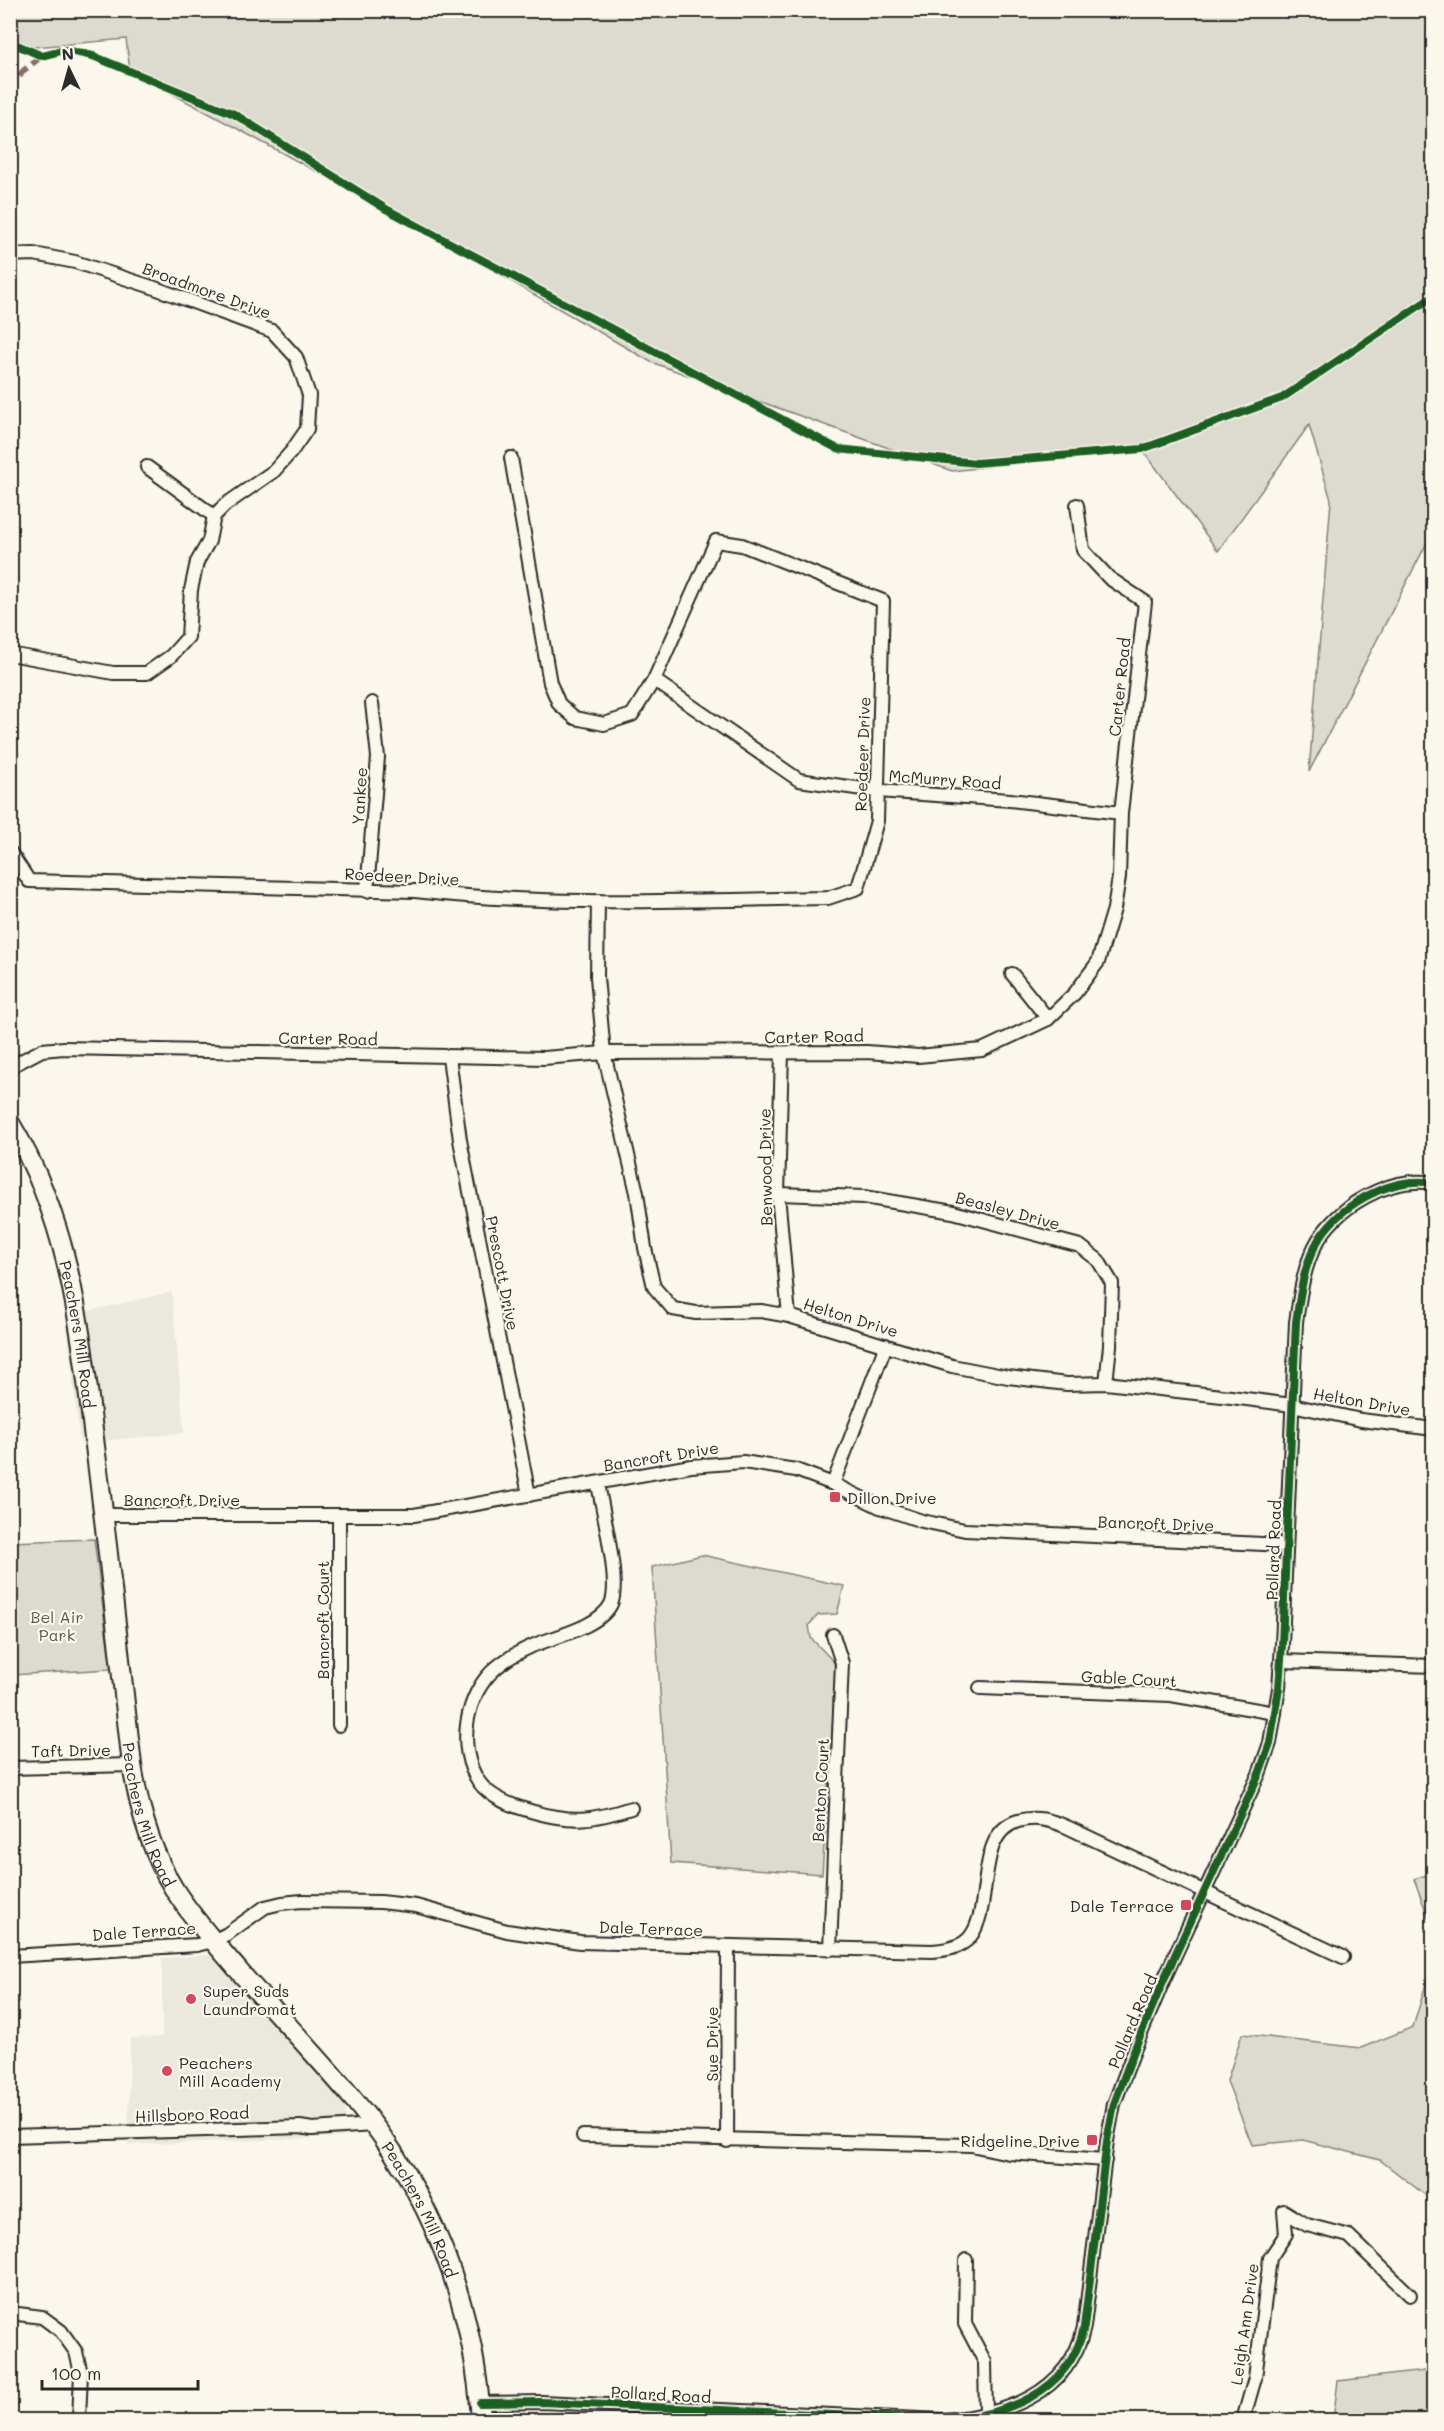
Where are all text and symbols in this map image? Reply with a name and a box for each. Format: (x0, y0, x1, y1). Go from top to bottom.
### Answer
north arrow (39, 39, 99, 99)
text: N (61, 43, 75, 65)
street label: Broadmore Drive (140, 257, 274, 323)
street label: Carter Road (1103, 636, 1135, 738)
street label: Roedeer Drive (849, 696, 875, 812)
street label: McMurry Road (888, 765, 1002, 793)
street label: Yankee (347, 767, 371, 825)
street label: Roedeer Drive (344, 863, 460, 889)
street label: Carter Road (764, 1025, 864, 1047)
street label: Carter Road (278, 1027, 378, 1049)
street label: Benwood Drive (753, 1108, 777, 1226)
street label: Beasley Drive (953, 1186, 1063, 1234)
street label: Prescott Drive (482, 1214, 524, 1332)
street label: Peachers Mill Road (56, 1258, 101, 1409)
street label: Helton Drive (801, 1293, 901, 1341)
street label: Helton Drive (1312, 1382, 1412, 1420)
street label: Bancroft Drive (602, 1437, 720, 1475)
place label: Dillon Drive (847, 1487, 937, 1508)
street label: Bancroft Drive (124, 1489, 240, 1510)
marker: Dillon Drive (828, 1490, 842, 1504)
street label: Pollard Road (1261, 1499, 1285, 1601)
street label: Bancroft Drive (1097, 1510, 1215, 1536)
street label: Bancroft Court (312, 1561, 333, 1679)
park label: Bel Air Park (31, 1606, 83, 1645)
street label: Gable Court (1081, 1665, 1177, 1691)
street label: Benton Court (807, 1738, 833, 1842)
street label: Taft Drive (31, 1739, 111, 1761)
street label: Peachers Mill Road (119, 1741, 181, 1890)
place label: Dale Terrace (1070, 1895, 1174, 1916)
marker: Dale Terrace (1179, 1898, 1193, 1912)
street label: Dale Terrace (599, 1916, 703, 1940)
street label: Dale Terrace (91, 1917, 197, 1945)
street label: Pollard Road (1103, 1971, 1161, 2071)
place label: Super Suds Laundromat (203, 1980, 296, 2019)
marker: Super Suds Laundromat (184, 1992, 198, 2006)
street label: Sue Drive (701, 2006, 722, 2082)
place label: Peachers Mill Academy (179, 2052, 281, 2091)
marker: Peachers Mill Academy (160, 2064, 174, 2078)
street label: Hillsboro Road (135, 2102, 249, 2126)
place label: Ridgeline Drive (960, 2130, 1080, 2151)
marker: Ridgeline Drive (1085, 2133, 1099, 2147)
street label: Peachers Mill Road (378, 2137, 463, 2280)
street label: Leigh Ann Drive (1225, 2262, 1263, 2386)
scale bar (42, 2353, 198, 2391)
text: 100 m (51, 2361, 101, 2385)
street label: Pollard Road (610, 2381, 712, 2407)

